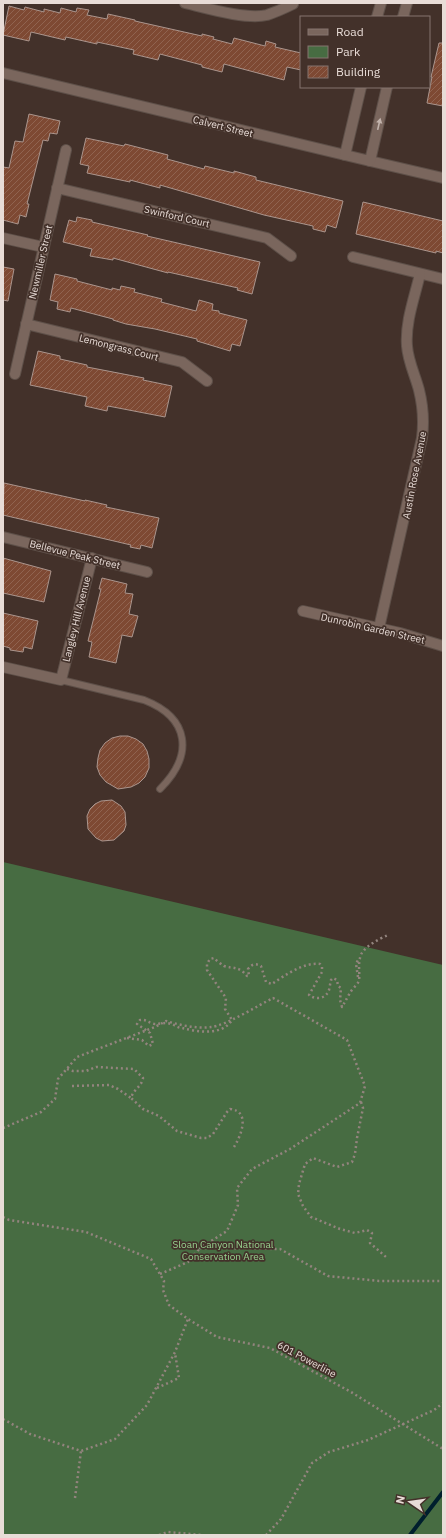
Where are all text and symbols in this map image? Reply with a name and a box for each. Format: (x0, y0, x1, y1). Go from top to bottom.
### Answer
legend (300, 16, 430, 88)
text: Road (336, 24, 364, 39)
text: Park (336, 44, 361, 59)
text: Building (336, 64, 381, 79)
street label: Calvert Street (191, 113, 255, 140)
one-way arrow (376, 118, 382, 130)
street label: Swinford Court (143, 203, 211, 230)
street label: Newmiller Street (26, 223, 55, 300)
street label: Lemongrass Court (78, 331, 160, 364)
street label: Austin Rose Avenue (400, 430, 429, 520)
street label: Bellevue Peak Street (28, 537, 122, 572)
street label: Langley Hill Avenue (60, 575, 94, 663)
street label: Dunrobin Garden Street (320, 610, 427, 647)
park label: Sloan Canyon National Conservation Area (173, 1238, 274, 1263)
street label: 601 Powerline (275, 1338, 339, 1381)
north arrow (390, 1482, 430, 1522)
text: N (393, 1494, 408, 1505)

